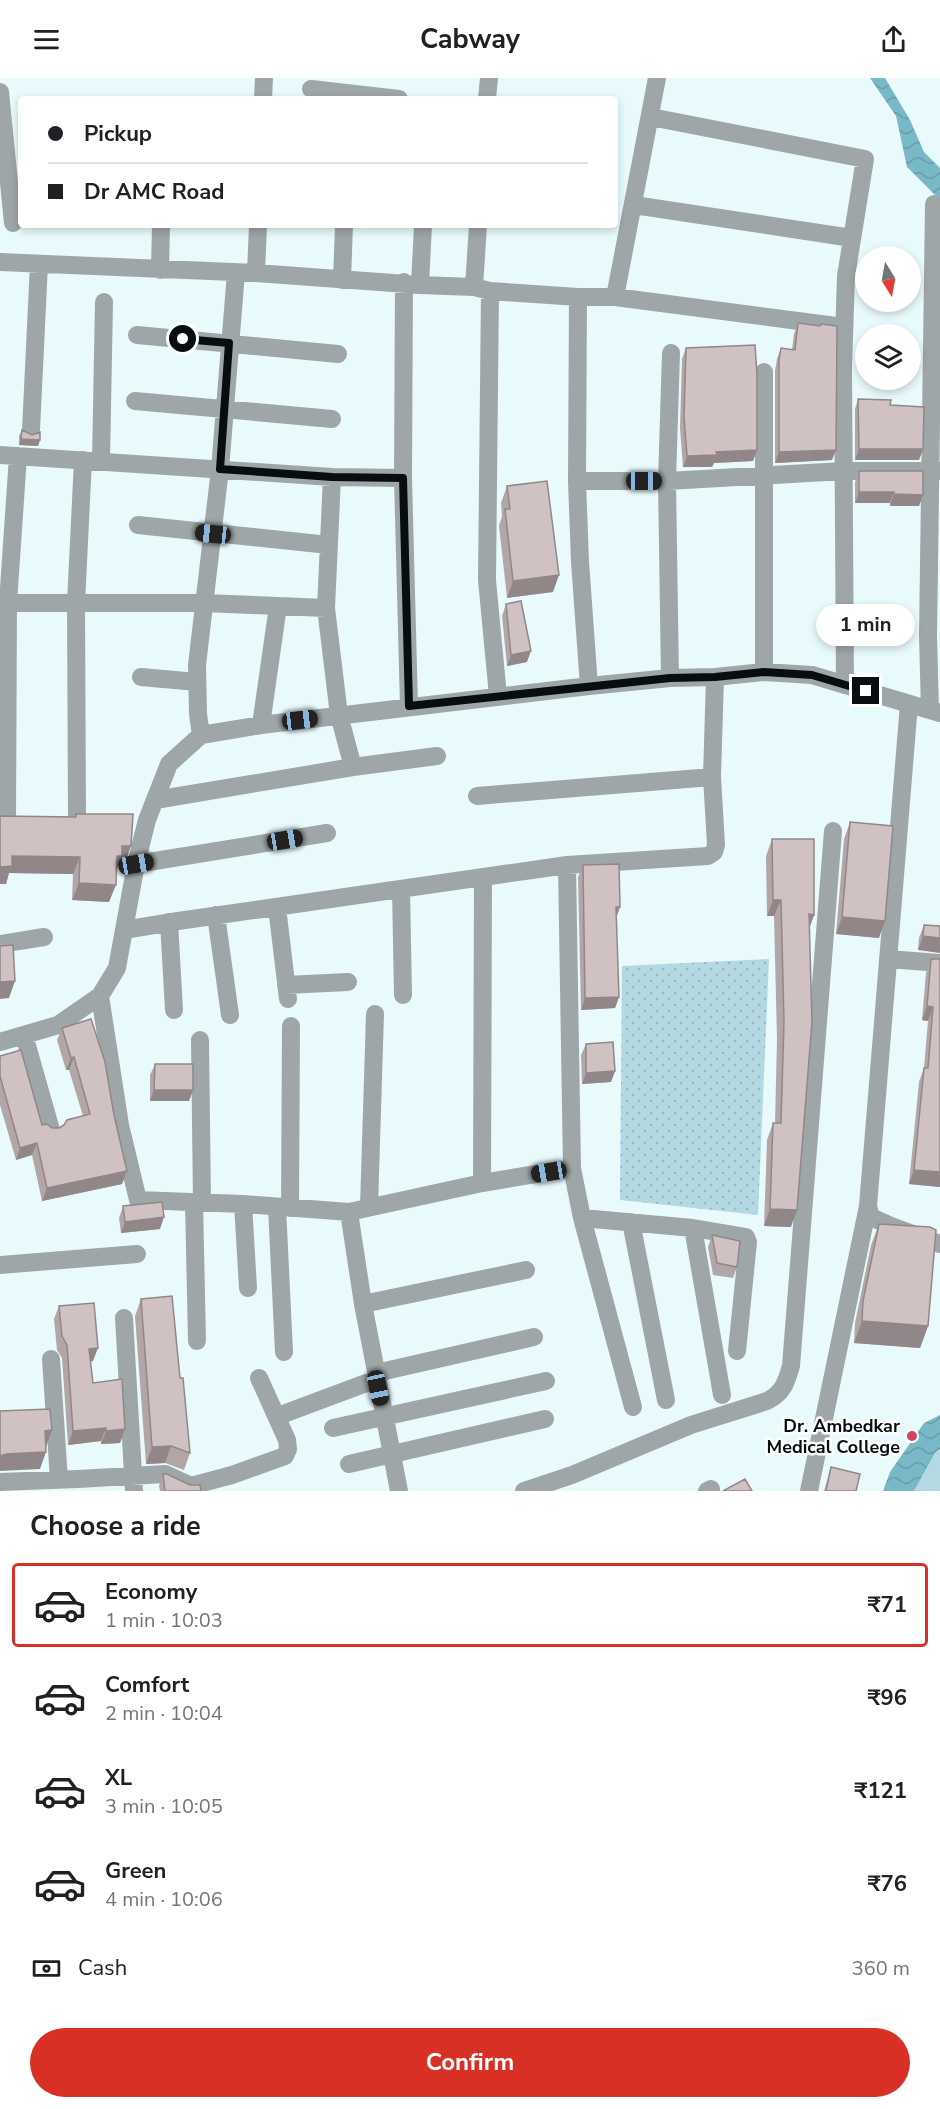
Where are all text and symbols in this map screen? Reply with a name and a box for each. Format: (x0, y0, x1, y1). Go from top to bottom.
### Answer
text: Cabway (420, 21, 520, 58)
icon: menu (30, 23, 63, 56)
icon: share (877, 23, 910, 56)
text: Pickup (84, 119, 152, 149)
text: Dr AMC Road (84, 177, 224, 207)
north arrow (855, 246, 921, 312)
map controls (855, 246, 921, 390)
button: layers (855, 324, 921, 390)
route start (169, 325, 196, 352)
car (626, 472, 662, 490)
car (194, 523, 232, 545)
callout: 1 min (816, 604, 916, 646)
text: 1 min (840, 611, 891, 638)
route end (852, 677, 879, 704)
car (281, 709, 319, 731)
car (266, 828, 304, 852)
car (117, 852, 155, 876)
car (530, 1160, 568, 1184)
car (365, 1369, 391, 1407)
place label: Dr. Ambedkar Medical College (767, 1414, 900, 1459)
marker: Dr. Ambedkar Medical College (905, 1429, 919, 1443)
text: Choose a ride (30, 1508, 201, 1545)
text: Economy (105, 1577, 197, 1607)
icon: car (33, 1578, 87, 1632)
text: ₹71 (867, 1590, 907, 1620)
text: 1 min · 10:03 (105, 1607, 223, 1634)
text: Comfort (105, 1670, 189, 1700)
icon: car (33, 1671, 87, 1725)
text: ₹96 (867, 1683, 907, 1713)
text: 2 min · 10:04 (105, 1700, 223, 1727)
text: XL (105, 1763, 132, 1793)
icon: car (33, 1764, 87, 1818)
text: ₹121 (854, 1776, 907, 1806)
text: 3 min · 10:05 (105, 1793, 223, 1820)
text: Green (105, 1856, 166, 1886)
icon: car (33, 1857, 87, 1911)
text: ₹76 (867, 1869, 907, 1899)
text: 4 min · 10:06 (105, 1886, 223, 1913)
icon: cash (30, 1952, 63, 1985)
text: Cash (78, 1953, 127, 1983)
text: 360 m (852, 1955, 910, 1982)
button: Confirm (30, 2028, 910, 2097)

